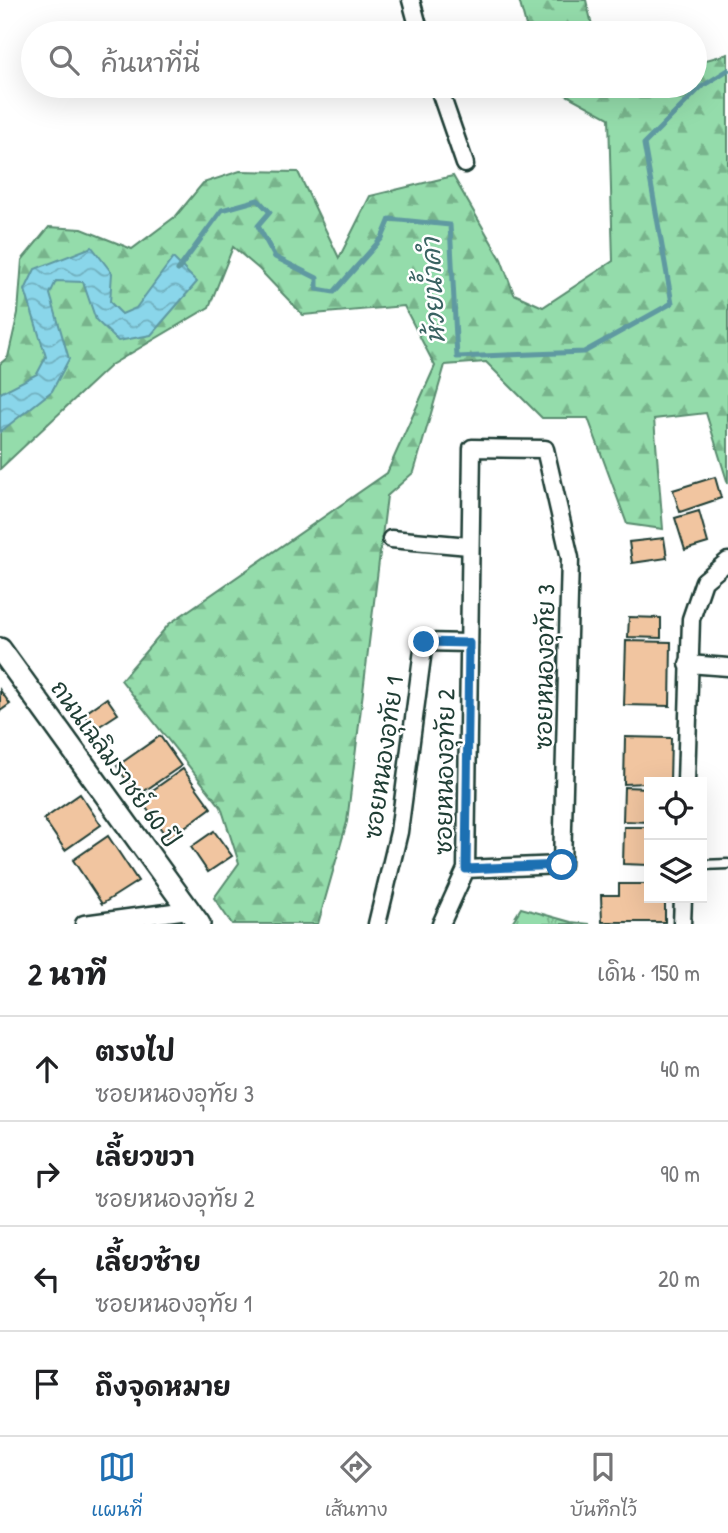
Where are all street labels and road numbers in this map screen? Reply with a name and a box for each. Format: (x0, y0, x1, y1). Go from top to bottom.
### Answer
street label: ซอยหนองอุทัย 3 (527, 584, 564, 750)
street label: ถนนเฉลิมราชย์ 60 ปี (44, 673, 188, 854)
street label: ซอยหนองอุทัย 1 (356, 674, 413, 842)
street label: ซอยหนองอุทัย 2 (427, 688, 464, 856)

